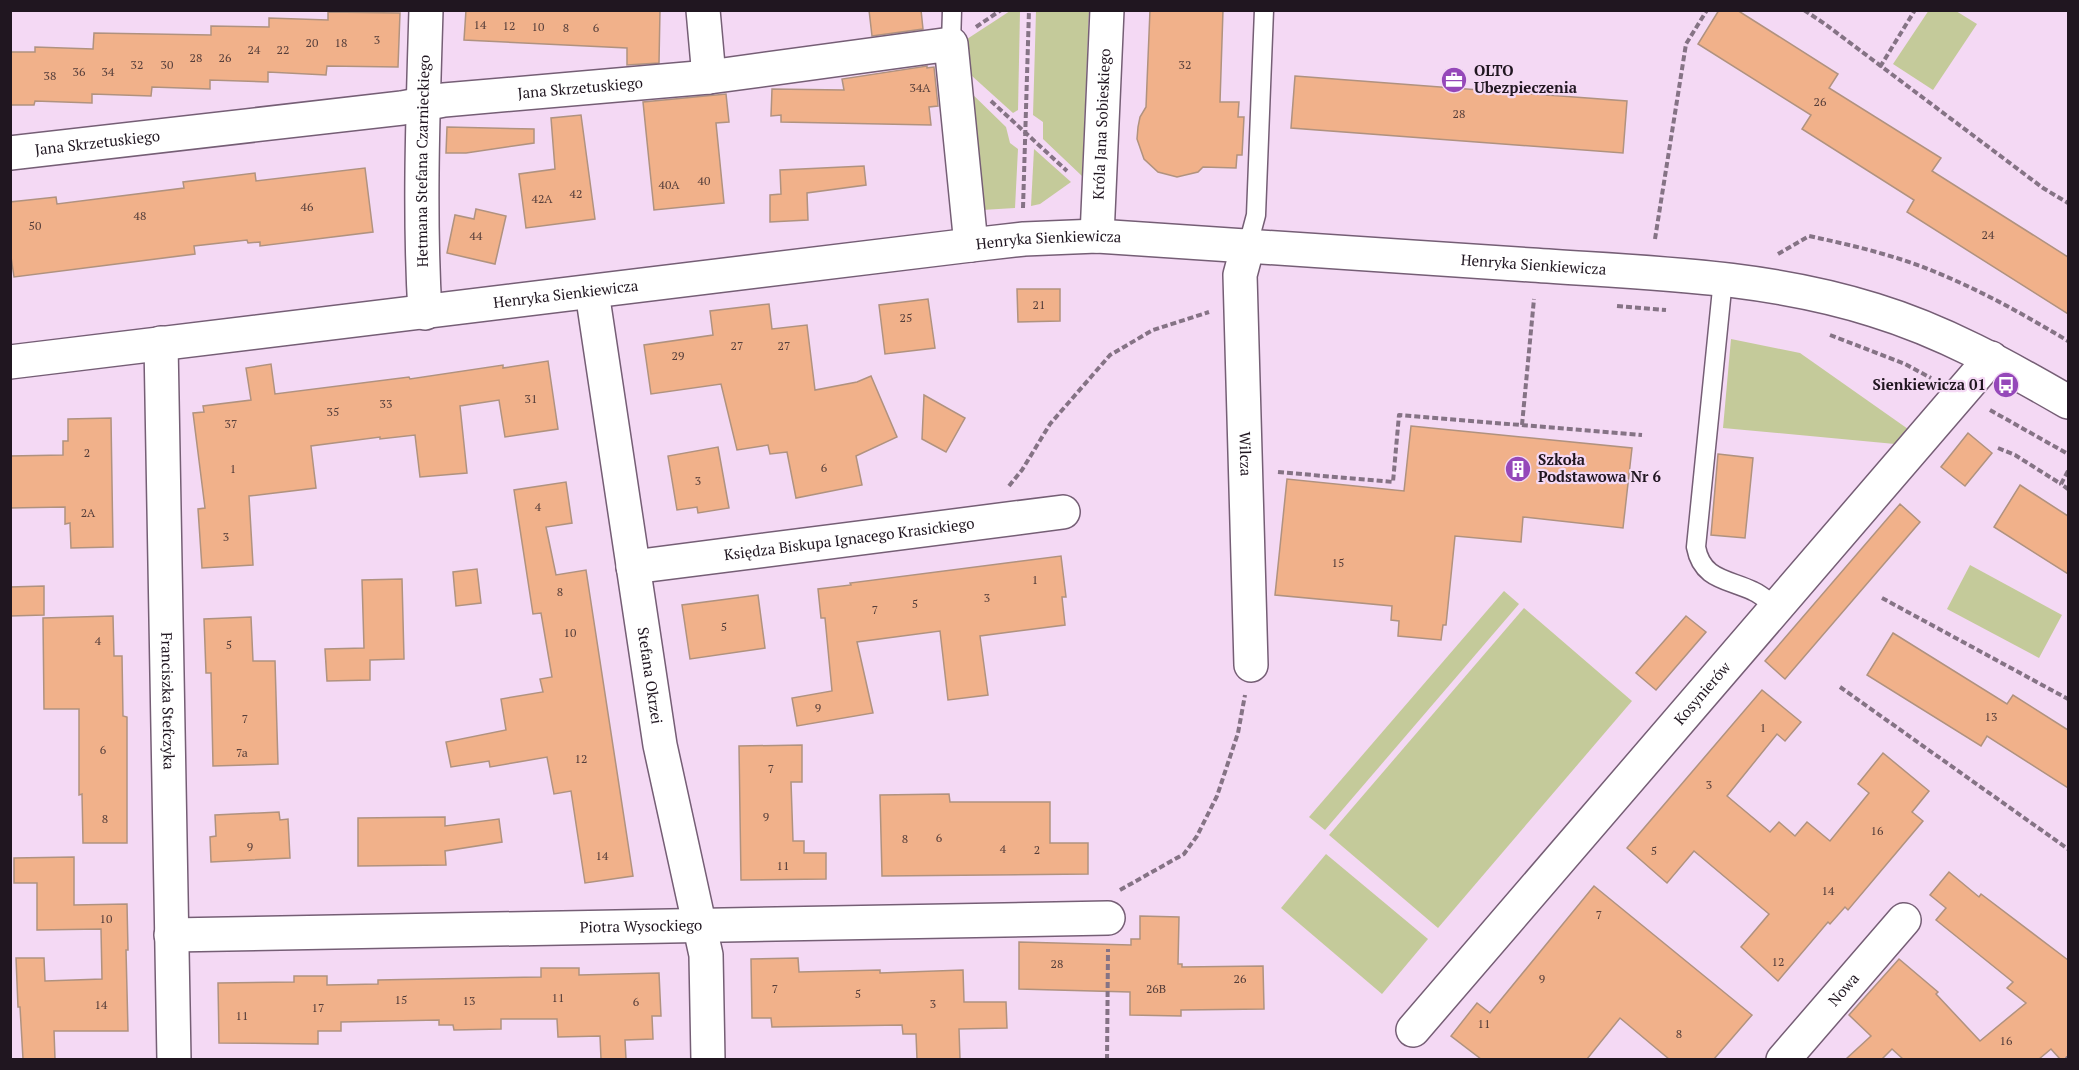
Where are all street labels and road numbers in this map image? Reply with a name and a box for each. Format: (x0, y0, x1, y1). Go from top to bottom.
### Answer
street label: Króla Jana Sobieskiego (1088, 48, 1114, 200)
street label: Hetmana Stefana Czarnieckiego (411, 54, 434, 268)
street label: Jana Skrzetuskiego (517, 72, 644, 103)
street label: Jana Skrzetuskiego (34, 125, 161, 159)
street label: Henryka Sienkiewicza (975, 225, 1122, 253)
street label: Henryka Sienkiewicza (1460, 249, 1607, 279)
street label: Henryka Sienkiewicza (492, 275, 640, 312)
street label: Wilcza (1235, 431, 1257, 477)
street label: Księdza Biskupa Ignacego Krasickiego (723, 512, 976, 564)
street label: Stefana Okrzei (633, 626, 668, 725)
street label: Franciszka Stefczyka (157, 632, 180, 770)
street label: Kosynierów (1669, 656, 1735, 729)
street label: Piotra Wysockiego (579, 914, 702, 937)
street label: Nowa (1823, 968, 1863, 1010)

